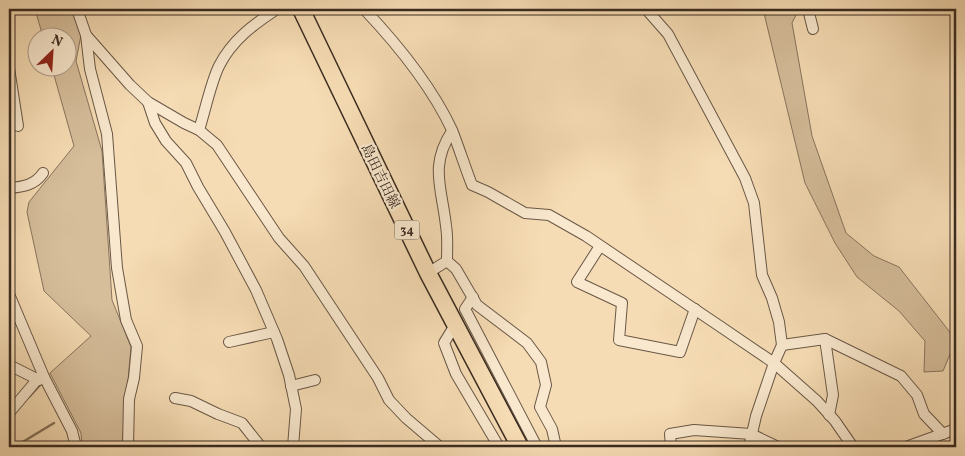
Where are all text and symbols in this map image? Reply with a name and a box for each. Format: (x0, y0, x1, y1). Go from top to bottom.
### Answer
north arrow (28, 28, 78, 78)
text: N (48, 31, 65, 52)
street label: 島田吉田線 (356, 141, 404, 212)
road number: 34 (394, 220, 420, 240)

